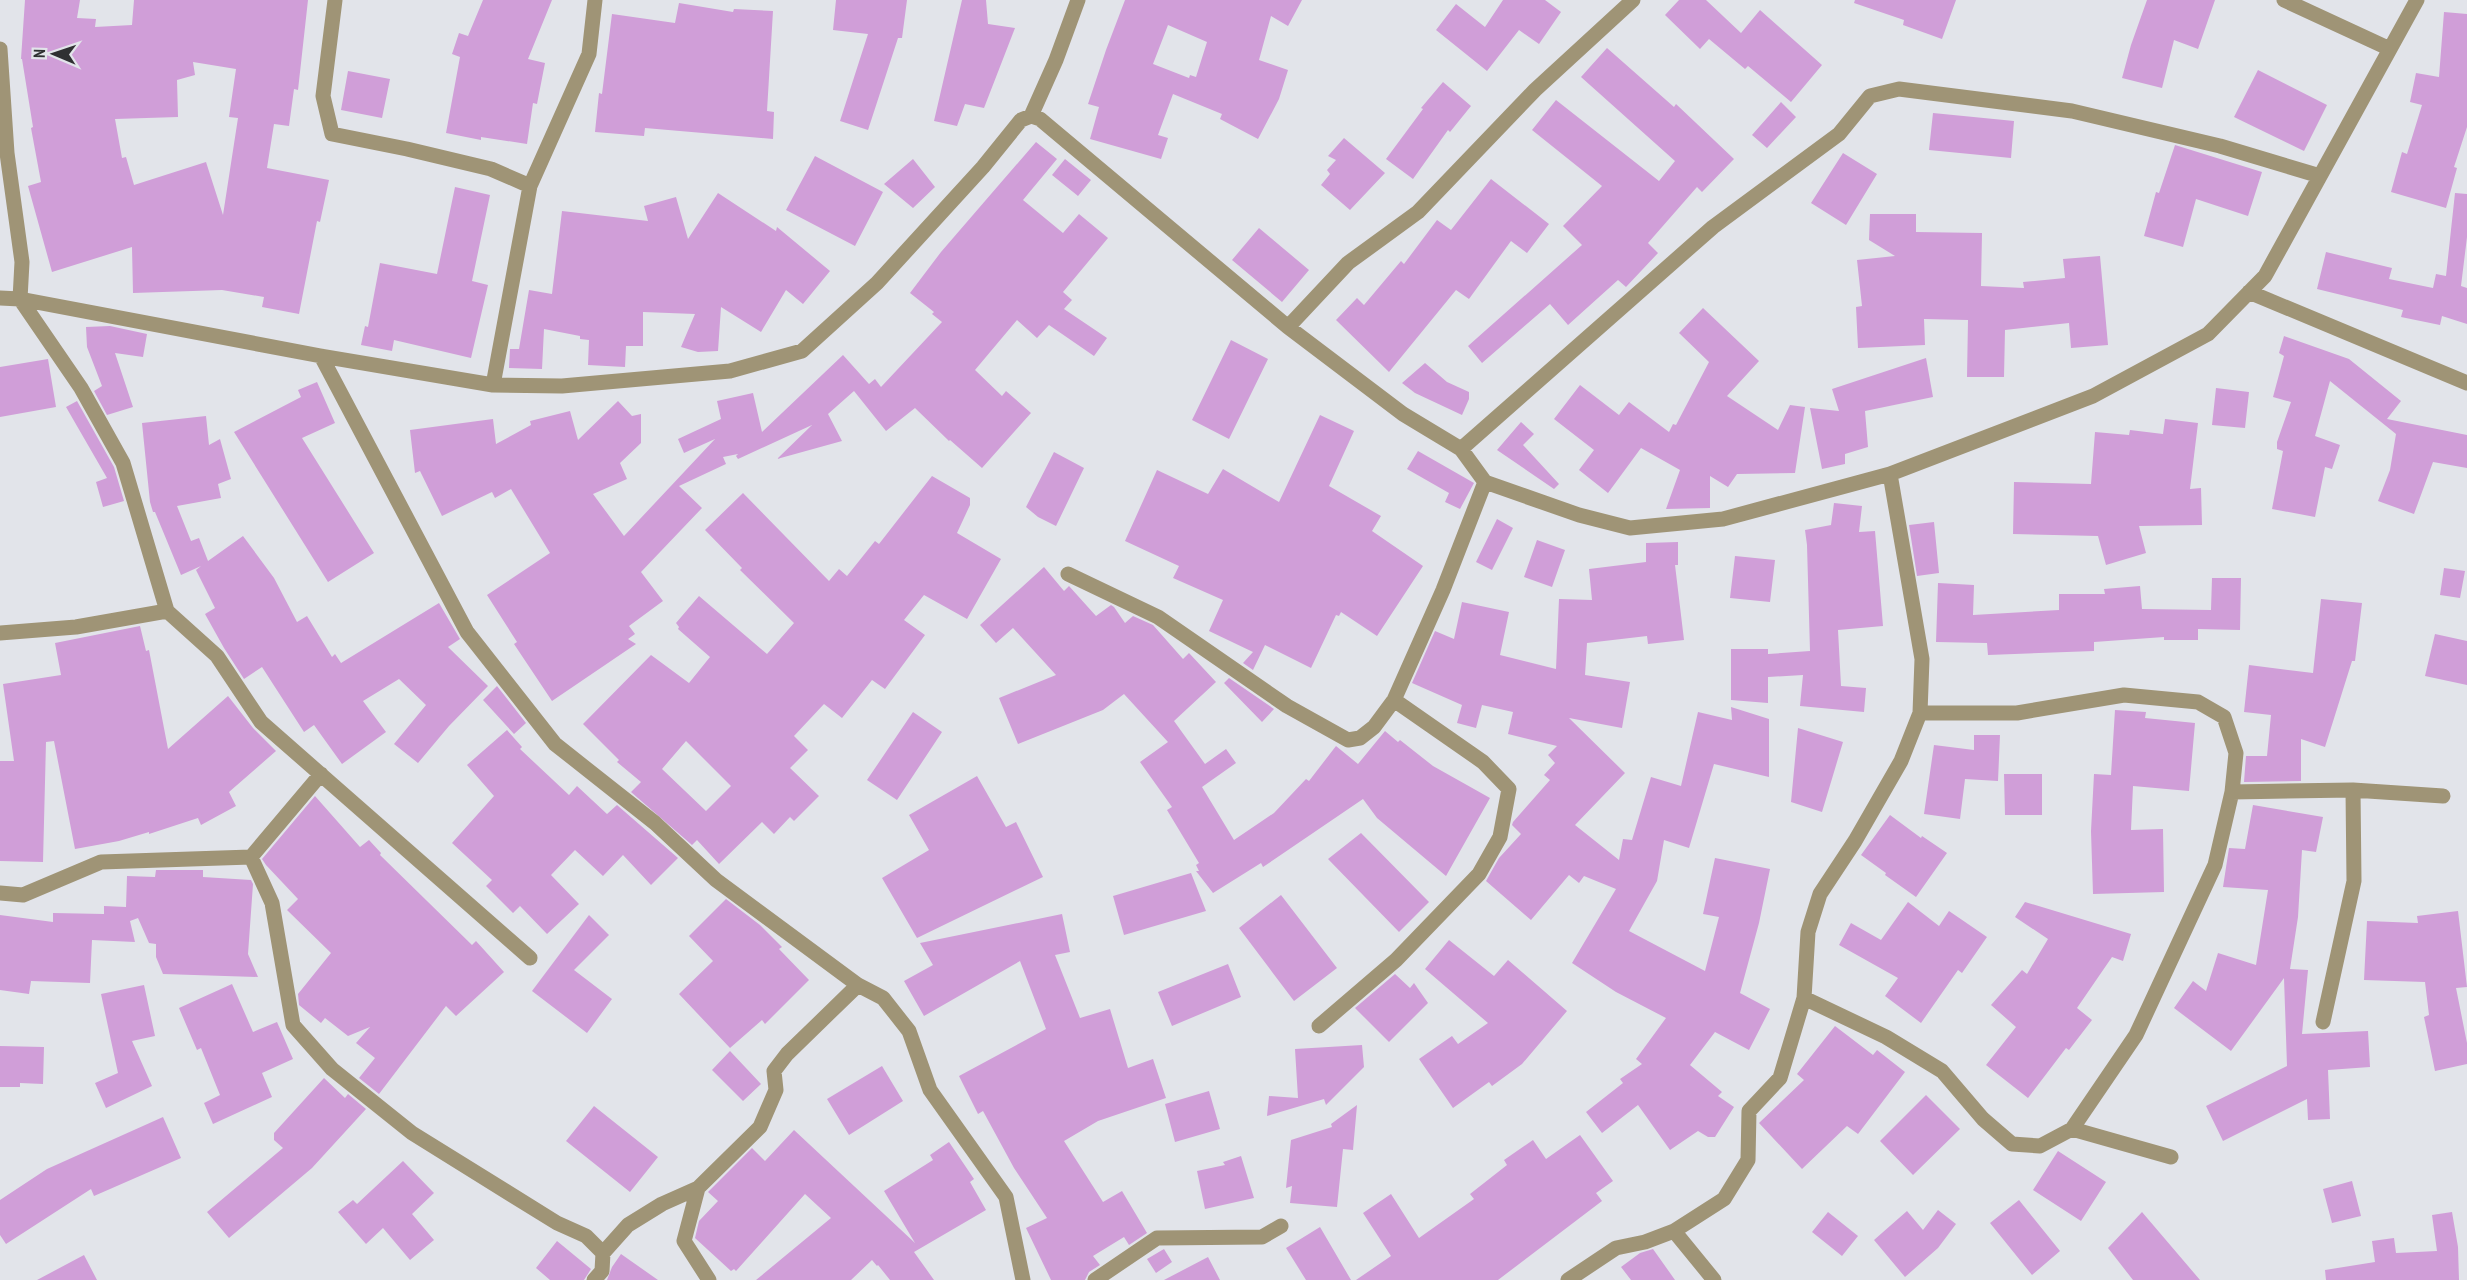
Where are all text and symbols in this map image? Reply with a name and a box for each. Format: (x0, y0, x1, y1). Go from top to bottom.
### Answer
north arrow (24, 24, 84, 84)
text: N (29, 49, 49, 58)

